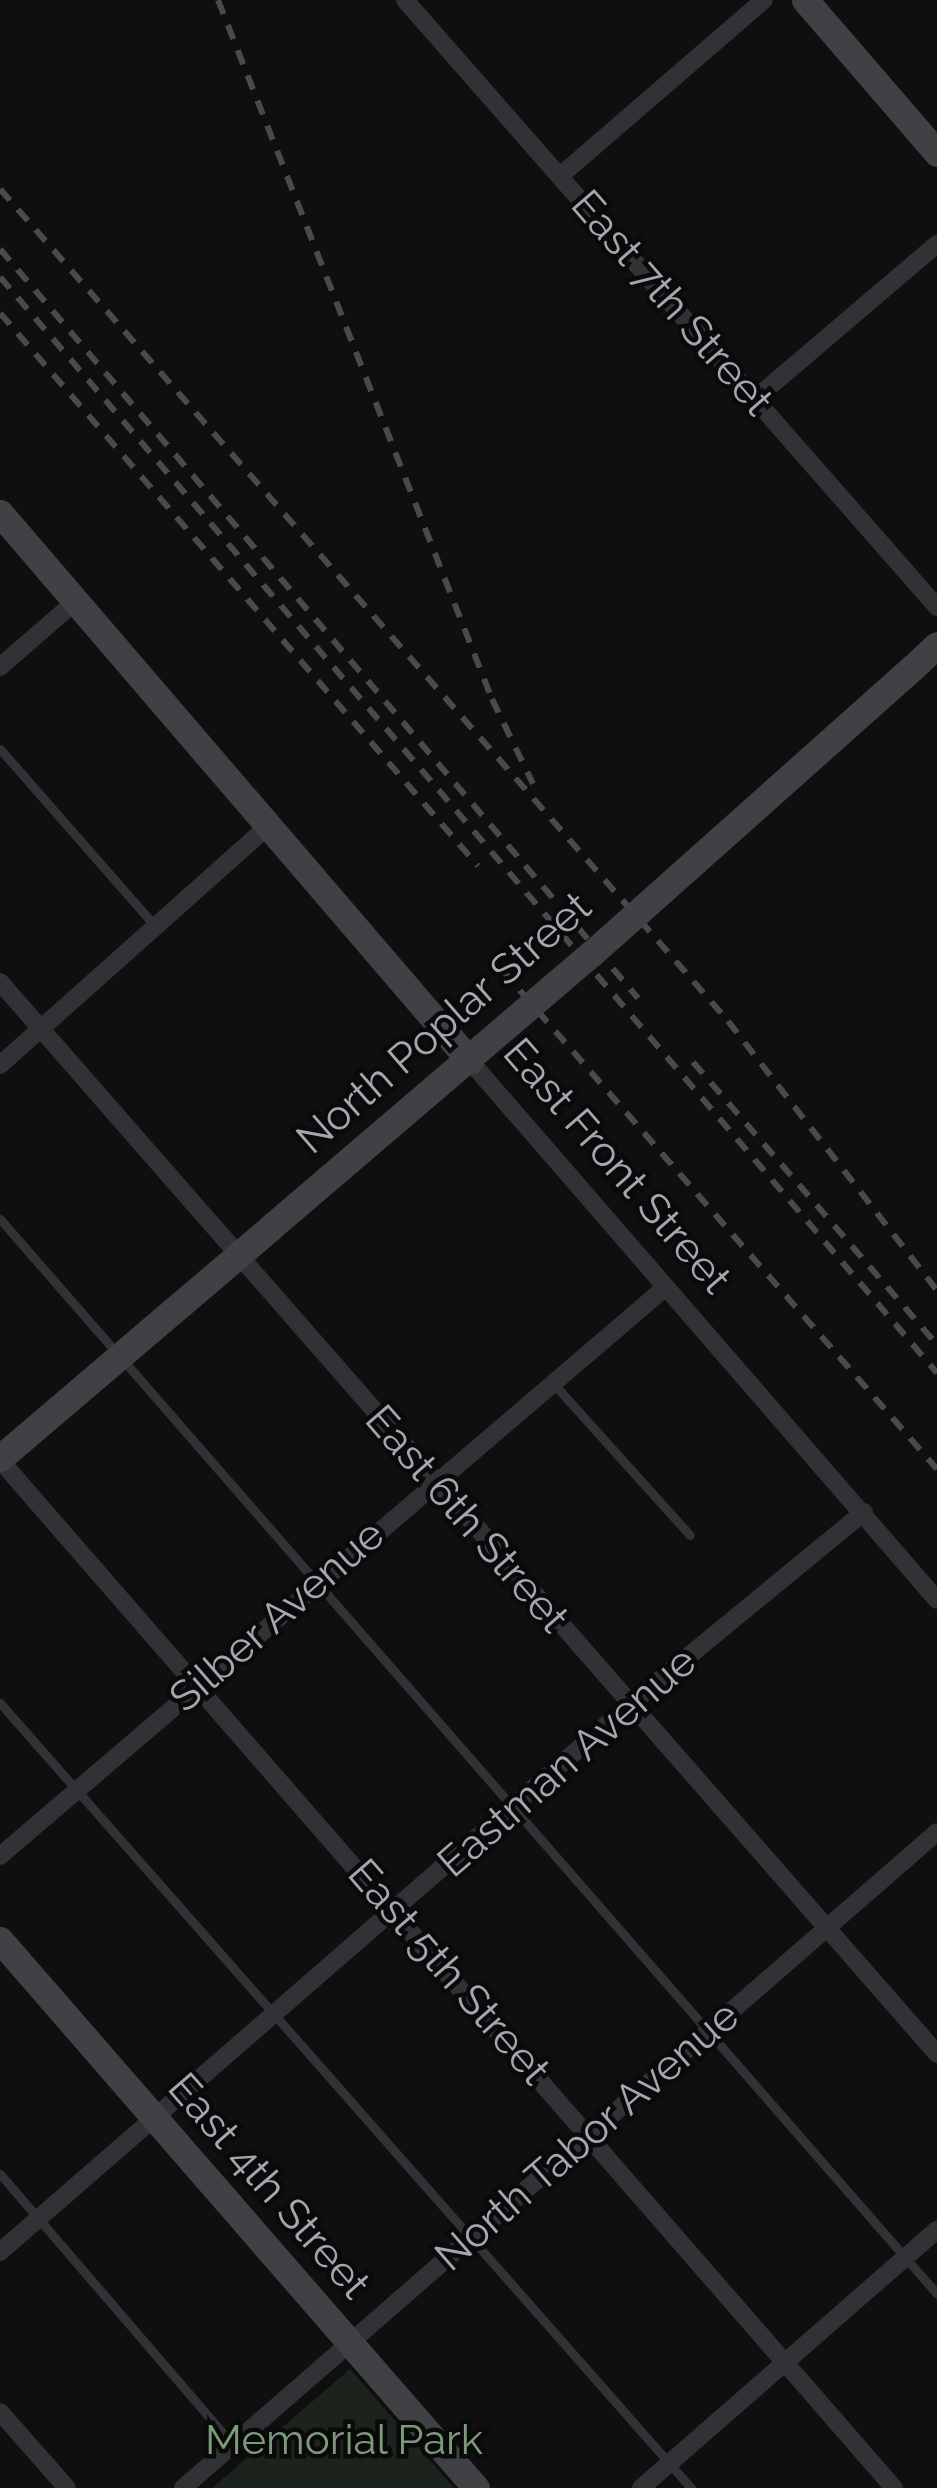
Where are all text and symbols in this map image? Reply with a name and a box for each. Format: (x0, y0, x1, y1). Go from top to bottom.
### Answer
street label: East 7th Street (561, 180, 783, 426)
street label: North Poplar Street (286, 881, 602, 1165)
street label: East Front Street (493, 1028, 741, 1304)
street label: East 6th Street (355, 1395, 579, 1643)
street label: Silber Avenue (159, 1509, 395, 1723)
street label: Eastman Avenue (427, 1636, 707, 1888)
street label: East 5th Street (337, 1849, 561, 2095)
street label: North Tabor Avenue (424, 1989, 750, 2283)
street label: East 4th Street (157, 2063, 381, 2309)
park label: Memorial Park (204, 2415, 484, 2465)

